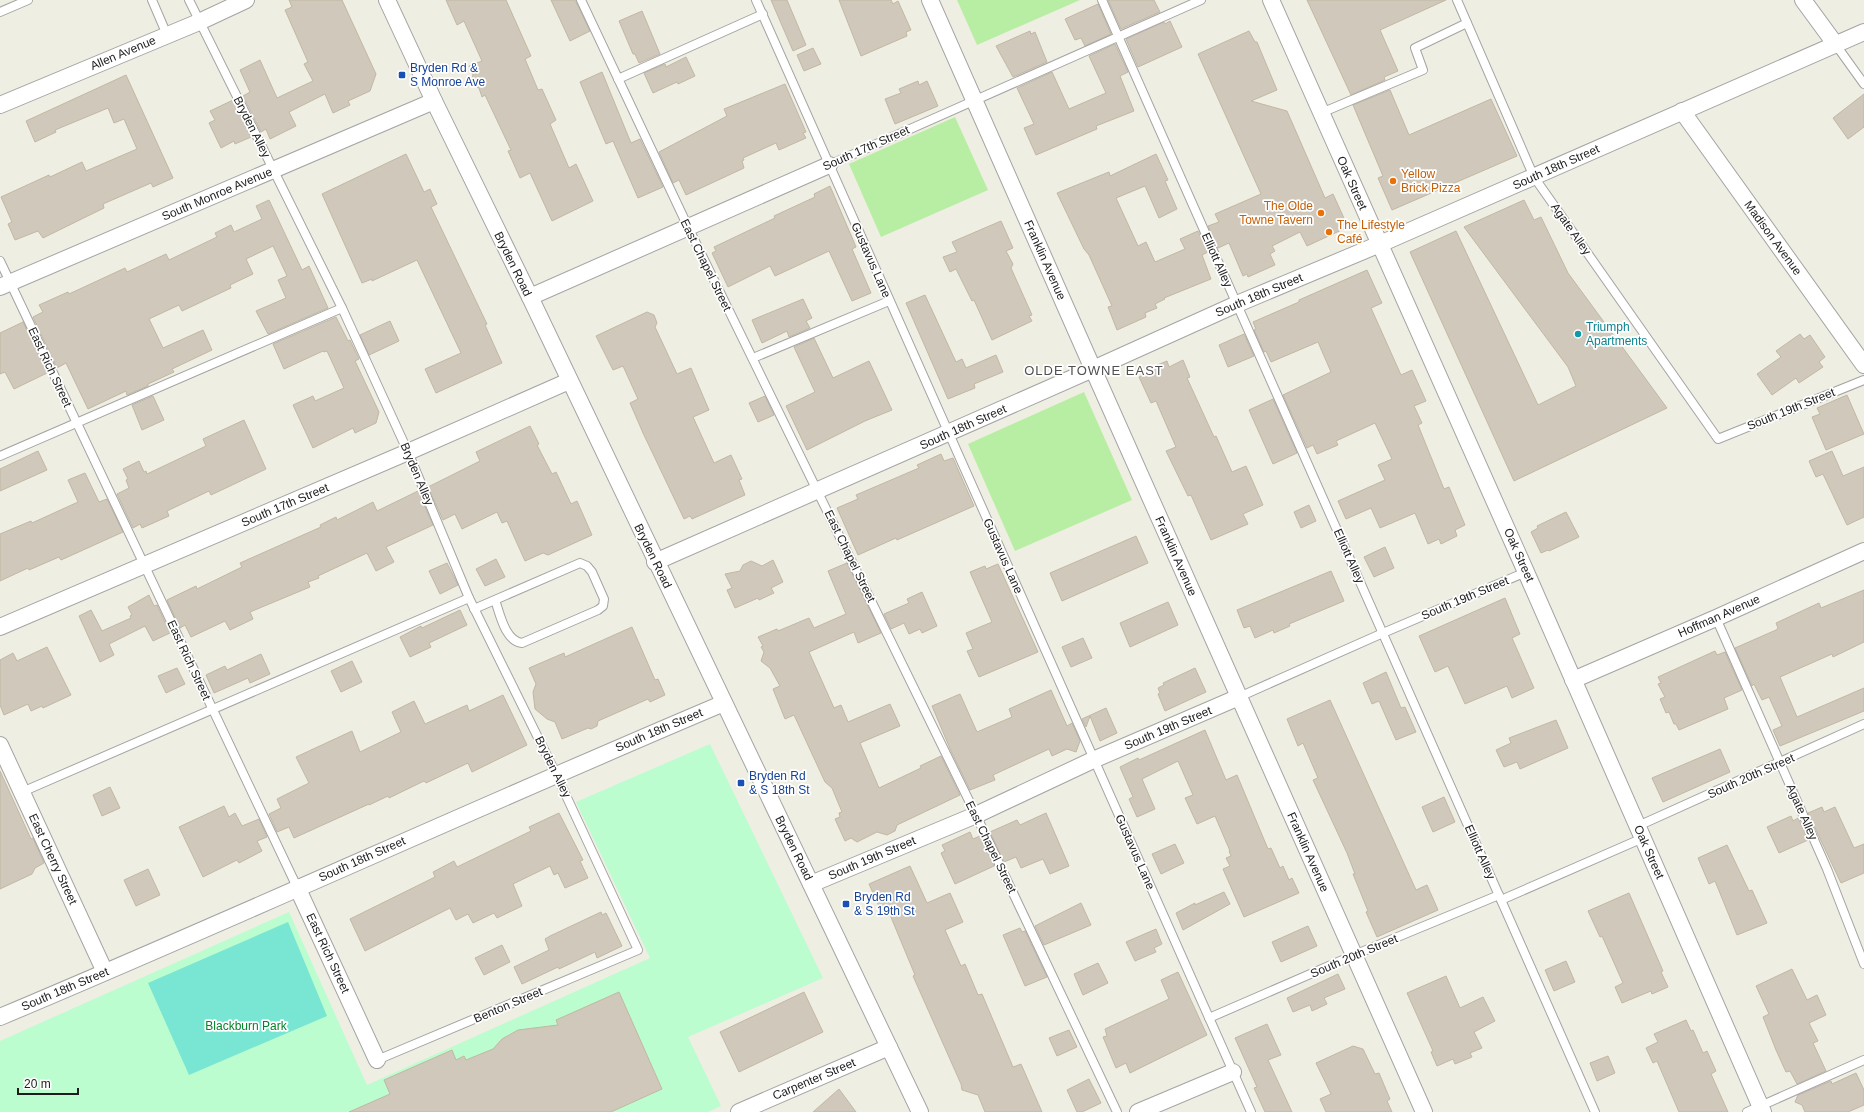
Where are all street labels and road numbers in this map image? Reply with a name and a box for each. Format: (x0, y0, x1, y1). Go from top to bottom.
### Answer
street label: Allen Avenue (88, 33, 158, 73)
street label: Bryden Alley (231, 94, 273, 160)
street label: South 17th Street (820, 122, 912, 173)
street label: South 18th Street (1510, 141, 1602, 192)
street label: Oak Street (1334, 154, 1370, 213)
street label: South Monroe Avenue (160, 164, 275, 224)
street label: Madison Avenue (1741, 198, 1805, 278)
street label: Agate Alley (1548, 200, 1594, 258)
street label: East Chapel Street (678, 217, 735, 314)
street label: Franklin Avenue (1021, 218, 1069, 302)
street label: Gustavus Lane (848, 220, 894, 300)
street label: Bryden Road (491, 229, 535, 299)
street label: Elliott Alley (1199, 231, 1235, 289)
street label: South 18th Street (1213, 270, 1305, 320)
street label: East Rich Street (25, 325, 75, 410)
street label: South 19th Street (1745, 385, 1838, 433)
street label: South 18th Street (917, 401, 1009, 452)
street label: Bryden Alley (398, 441, 436, 507)
street label: South 17th Street (239, 480, 331, 530)
street label: East Chapel Street (822, 508, 879, 605)
street label: Franklin Avenue (1152, 514, 1200, 598)
street label: Gustavus Lane (980, 516, 1026, 596)
street label: Bryden Road (631, 521, 675, 591)
street label: Oak Street (1501, 526, 1537, 585)
street label: Elliott Alley (1331, 527, 1367, 585)
street label: South 19th Street (1419, 573, 1511, 623)
street label: Hoffman Avenue (1676, 592, 1762, 640)
street label: East Rich Street (164, 618, 214, 703)
street label: South 19th Street (1122, 703, 1214, 753)
street label: South 18th Street (613, 705, 705, 755)
street label: Bryden Alley (532, 734, 574, 800)
street label: South 20th Street (1705, 750, 1797, 801)
street label: Agate Alley (1783, 782, 1821, 842)
street label: East Chapel Street (963, 799, 1020, 896)
street label: Franklin Avenue (1284, 810, 1332, 894)
street label: East Cherry Street (26, 811, 80, 907)
street label: Gustavus Lane (1112, 812, 1158, 892)
street label: Bryden Road (772, 813, 816, 883)
street label: Elliott Alley (1462, 823, 1498, 881)
street label: Oak Street (1631, 823, 1667, 882)
street label: South 18th Street (316, 833, 408, 884)
street label: South 19th Street (826, 833, 918, 883)
street label: East Rich Street (303, 911, 353, 996)
street label: South 20th Street (1308, 931, 1400, 981)
street label: South 18th Street (19, 964, 111, 1014)
street label: Benton Street (471, 984, 545, 1026)
street label: Carpenter Street (770, 1055, 858, 1103)

